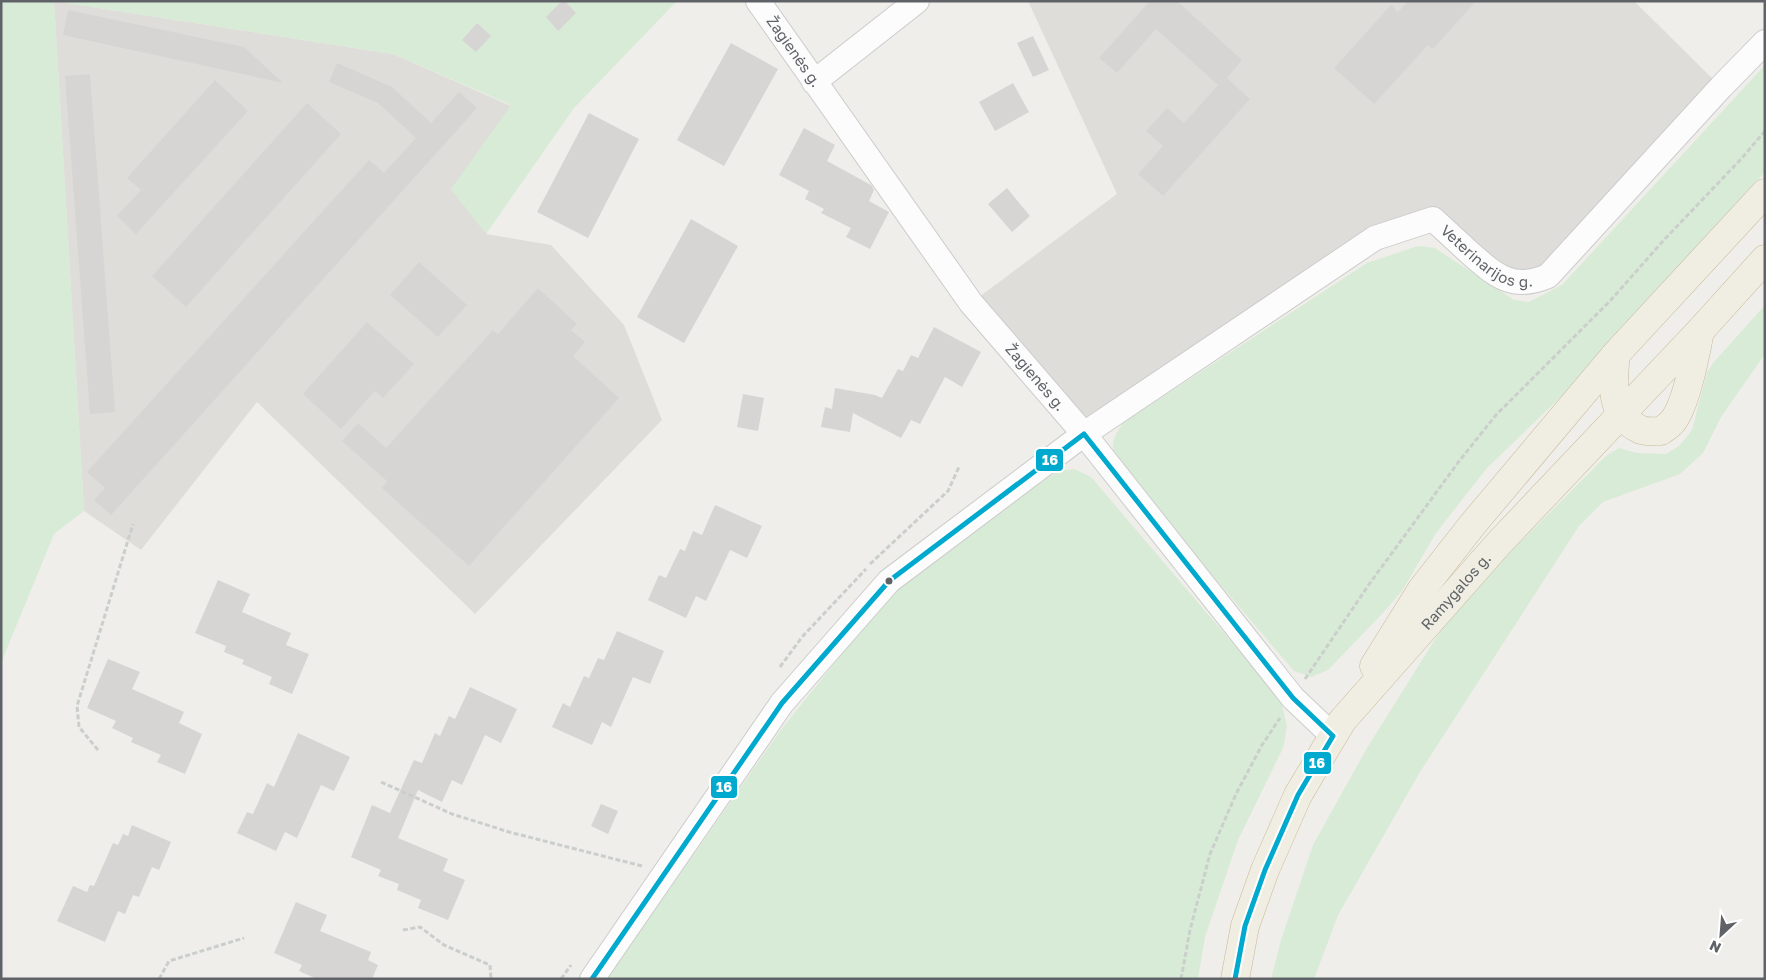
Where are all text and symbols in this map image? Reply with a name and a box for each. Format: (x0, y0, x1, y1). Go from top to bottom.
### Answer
street label: Žagienės g. (763, 12, 826, 90)
street label: Veterinarijos g. (1437, 221, 1534, 290)
street label: Žagienės g. (1002, 340, 1070, 414)
line badge: 16 (1035, 448, 1064, 472)
text: 16 (1042, 451, 1058, 468)
street label: Ramygalos g. (1417, 549, 1494, 633)
unlabelled marker (884, 576, 894, 586)
line badge: 16 (1303, 751, 1332, 775)
text: 16 (1309, 754, 1325, 771)
line badge: 16 (710, 775, 738, 799)
text: 16 (716, 778, 732, 795)
north arrow (1696, 910, 1746, 960)
text: N (1707, 937, 1724, 957)

